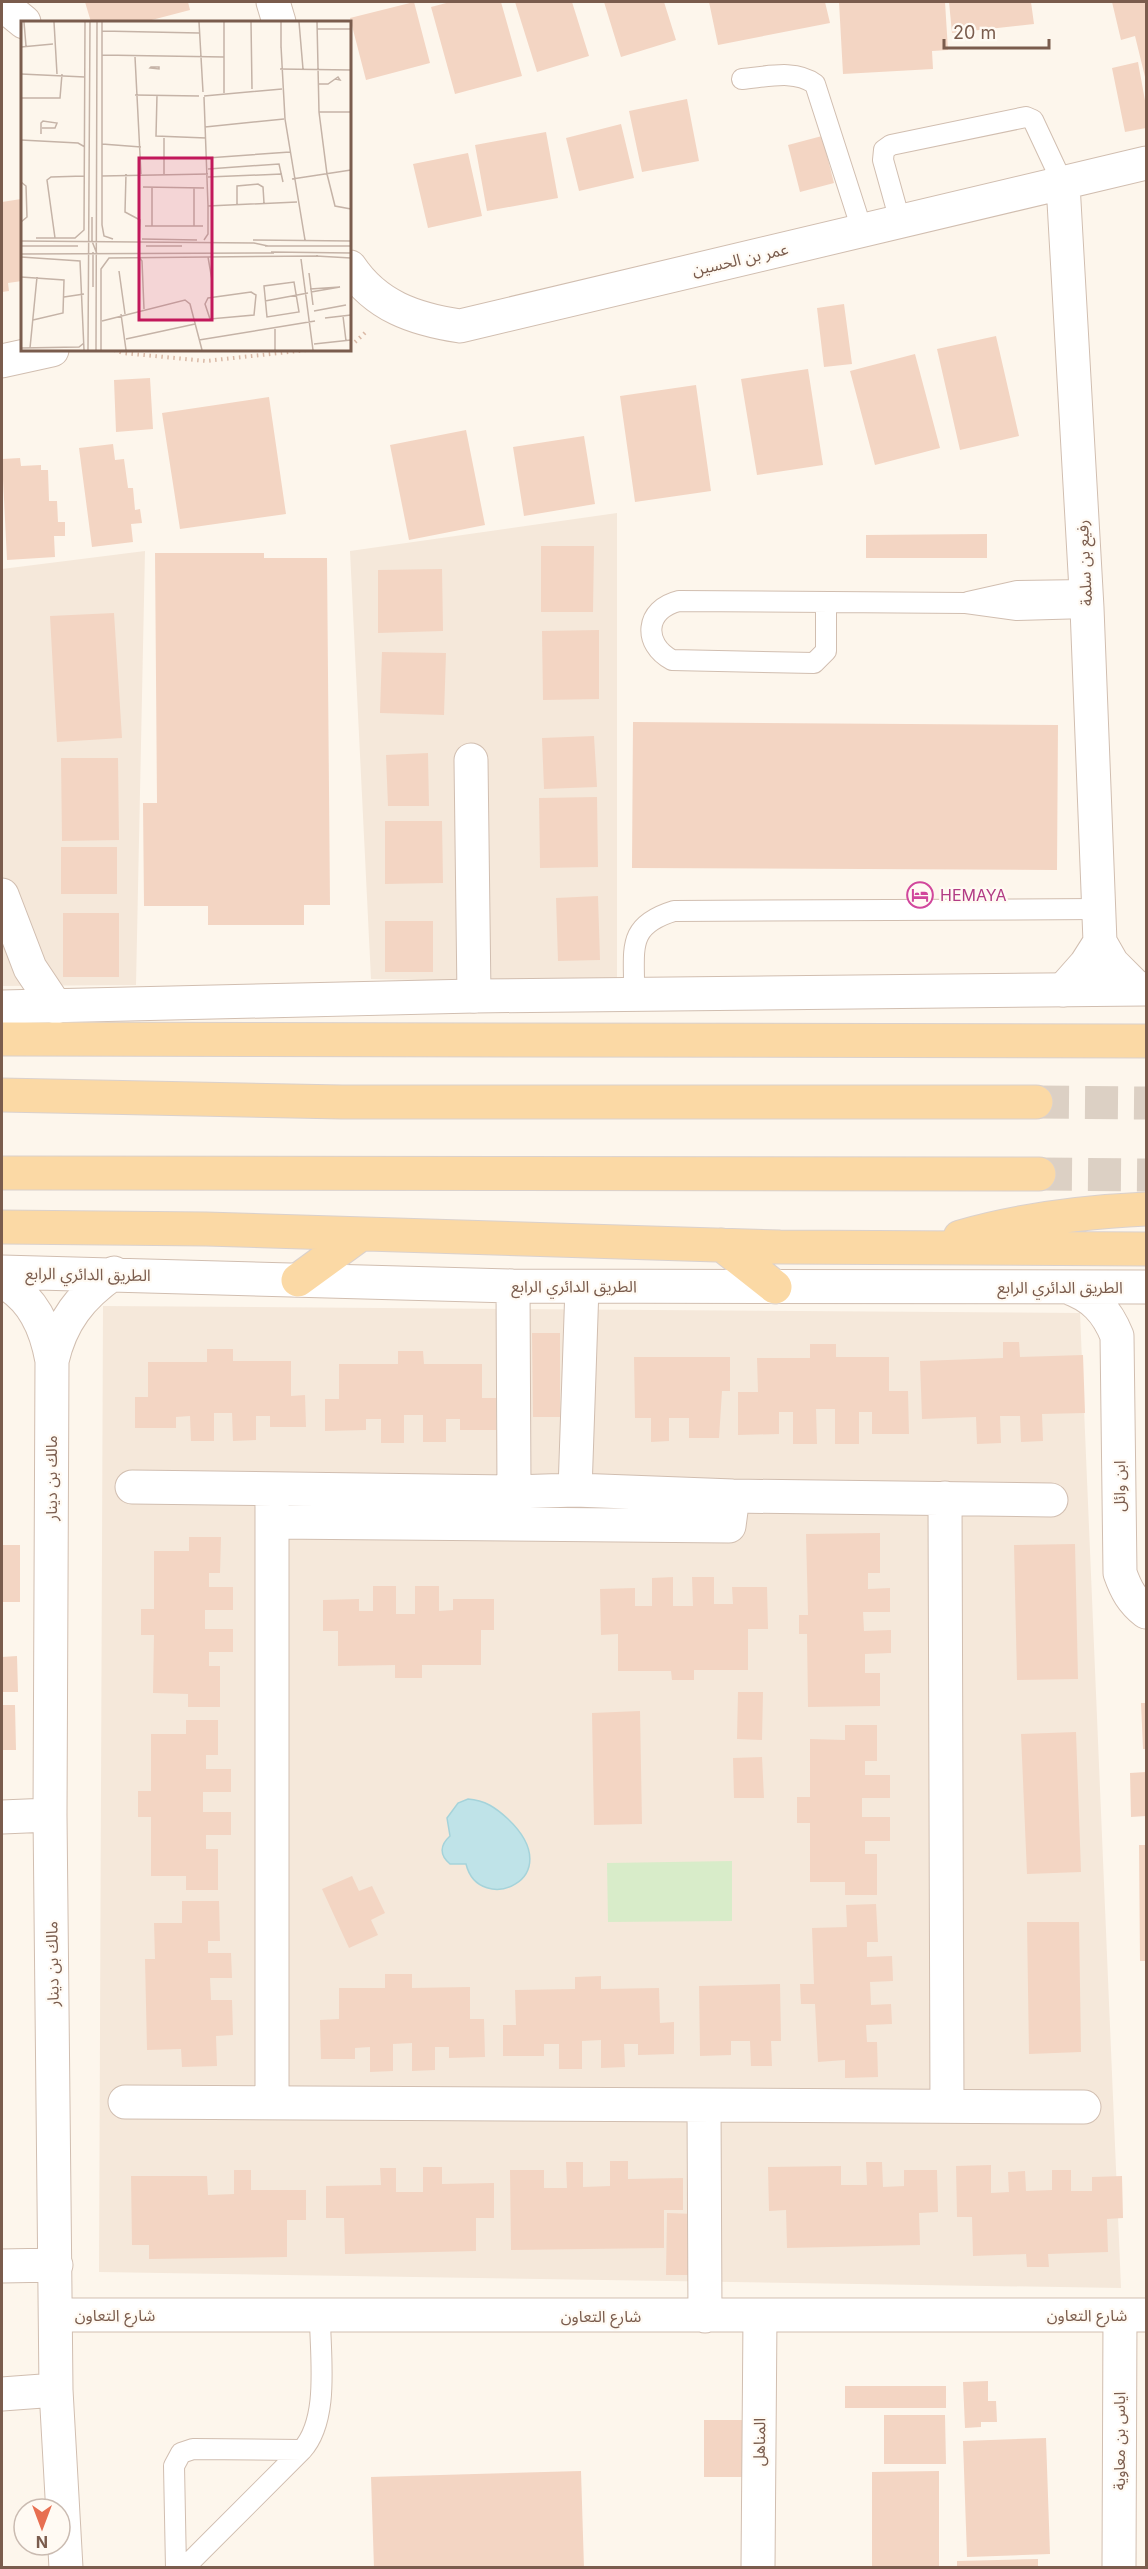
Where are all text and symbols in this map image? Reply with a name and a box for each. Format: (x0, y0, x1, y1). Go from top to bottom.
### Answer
scale bar (944, 12, 1049, 50)
inset map (21, 21, 351, 351)
text: 20 m (953, 22, 996, 43)
street label: عمر بن الحسين (690, 238, 790, 280)
street label: رفيع بن سلمة (1072, 519, 1099, 607)
hotel icon: HEMAYA (905, 880, 935, 910)
place label: HEMAYA (940, 885, 1007, 905)
street label: الطريق الدائري الرابع (25, 1263, 151, 1288)
street label: الطريق الدائري الرابع (511, 1276, 637, 1299)
street label: الطريق الدائري الرابع (997, 1277, 1123, 1300)
street label: مالك بن دينار (41, 1435, 61, 1522)
street label: ابن وائل (1109, 1460, 1129, 1512)
street label: مالك بن دينار (41, 1921, 63, 2008)
street label: شارع التعاون (75, 2305, 155, 2328)
street label: شارع التعاون (1047, 2305, 1127, 2328)
street label: شارع التعاون (561, 2306, 641, 2329)
street label: اياس بن معاوية (1109, 2392, 1129, 2490)
street label: المناهل (749, 2418, 769, 2466)
north arrow (12, 2497, 72, 2557)
text: N (36, 2532, 48, 2552)

